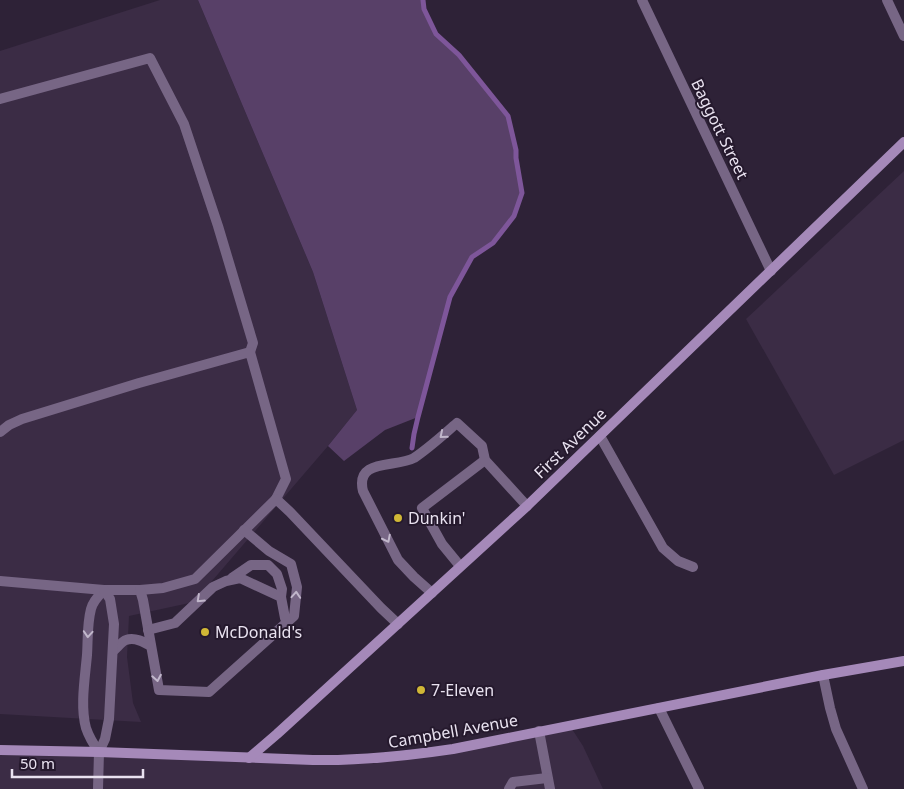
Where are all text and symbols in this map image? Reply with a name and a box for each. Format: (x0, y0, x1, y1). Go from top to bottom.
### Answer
street label: Baggott Street (686, 75, 754, 183)
street label: First Avenue (529, 403, 611, 483)
one-way arrow (440, 429, 449, 437)
place label: Dunkin' (408, 507, 465, 529)
marker: Dunkin' (392, 512, 404, 524)
one-way arrow (381, 534, 391, 543)
one-way arrow (290, 590, 301, 598)
one-way arrow (197, 593, 206, 602)
place label: McDonald's (215, 621, 302, 643)
marker: McDonald's (199, 626, 211, 638)
one-way arrow (83, 630, 94, 638)
one-way arrow (151, 674, 161, 683)
place label: 7-Eleven (431, 679, 494, 701)
marker: 7-Eleven (415, 684, 427, 696)
street label: Campbell Avenue (386, 709, 520, 753)
scale bar (12, 746, 144, 778)
text: 50 m (20, 753, 55, 773)

